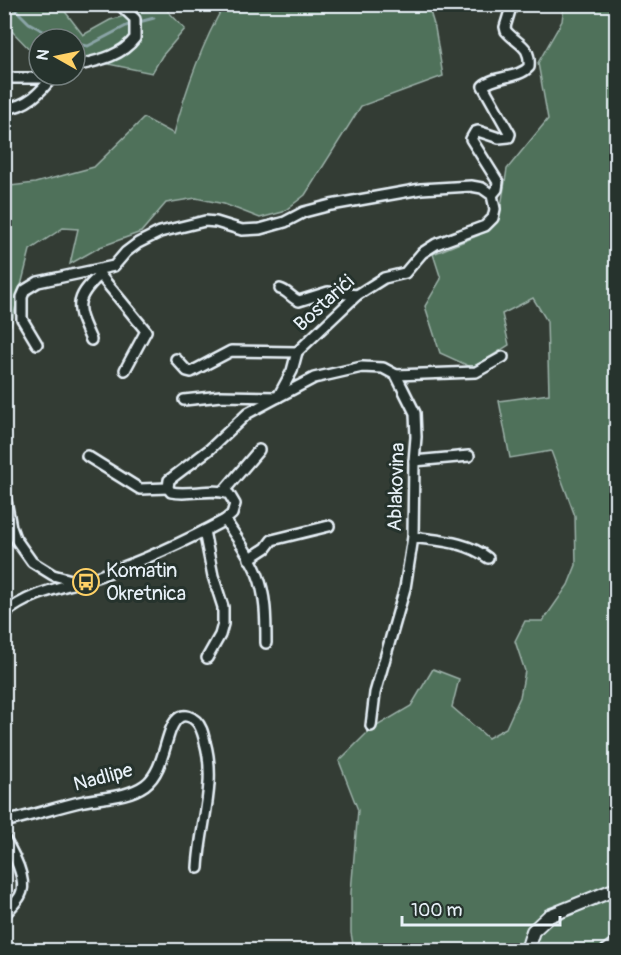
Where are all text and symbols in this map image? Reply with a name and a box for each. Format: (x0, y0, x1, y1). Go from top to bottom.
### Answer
north arrow (27, 27, 87, 87)
text: N (32, 48, 54, 62)
street label: Bostarići (289, 269, 359, 337)
street label: Ablakovina (382, 442, 410, 532)
place label: Komatin Okretnica (106, 558, 186, 606)
bus stop icon: Komatin Okretnica (71, 567, 101, 597)
street label: Nadlipe (71, 757, 135, 797)
scale bar (402, 889, 560, 927)
text: 100 m (411, 899, 463, 922)

